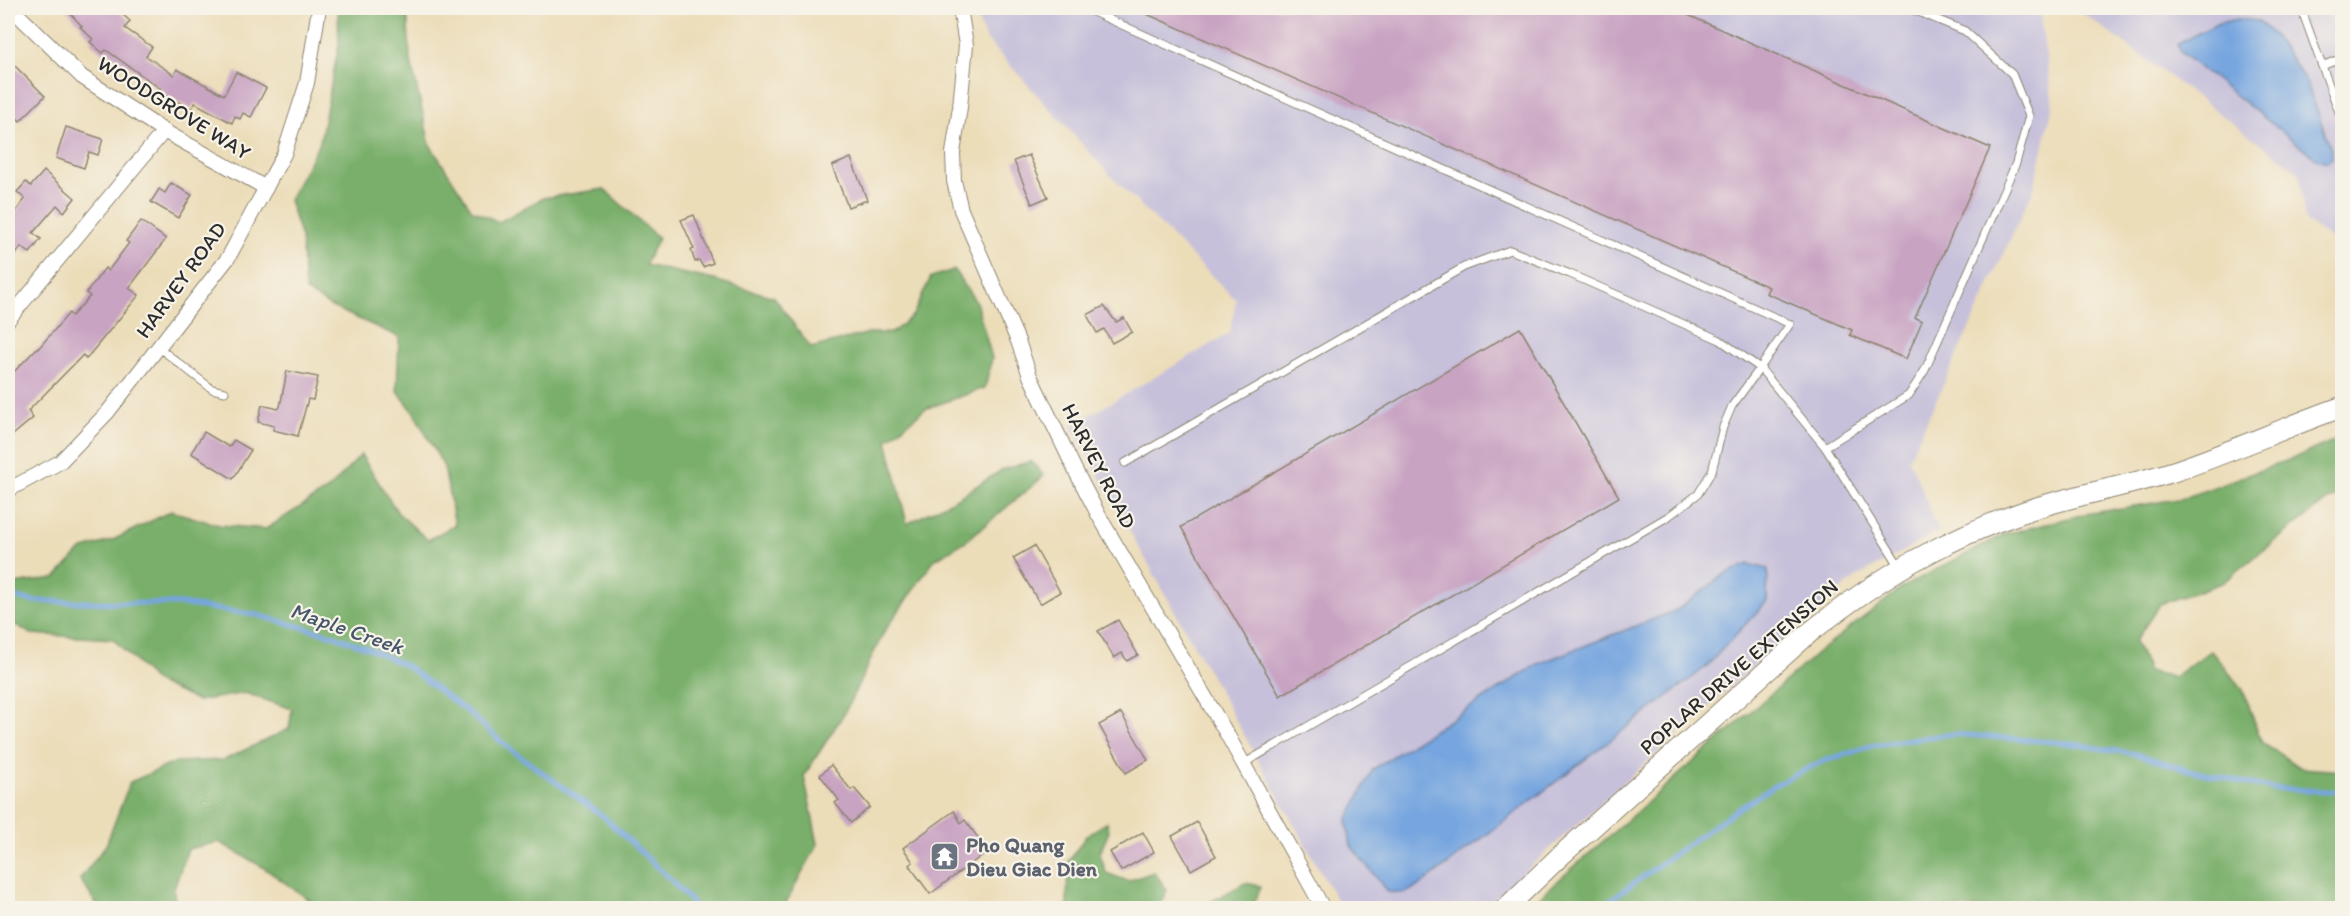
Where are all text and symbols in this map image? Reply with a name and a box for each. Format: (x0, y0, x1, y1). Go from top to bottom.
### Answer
street label: WOODGROVE WAY (93, 50, 256, 165)
street label: HARVEY ROAD (130, 217, 231, 343)
street label: HARVEY ROAD (1057, 399, 1142, 533)
street label: POPLAR DRIVE EXTENSION (1634, 574, 1843, 760)
water label: Maple Creek (287, 597, 408, 661)
place label: Pho Quang Dieu Giac Dien (966, 832, 1098, 881)
temple icon: Pho Quang Dieu Giac Dien (929, 841, 961, 873)

